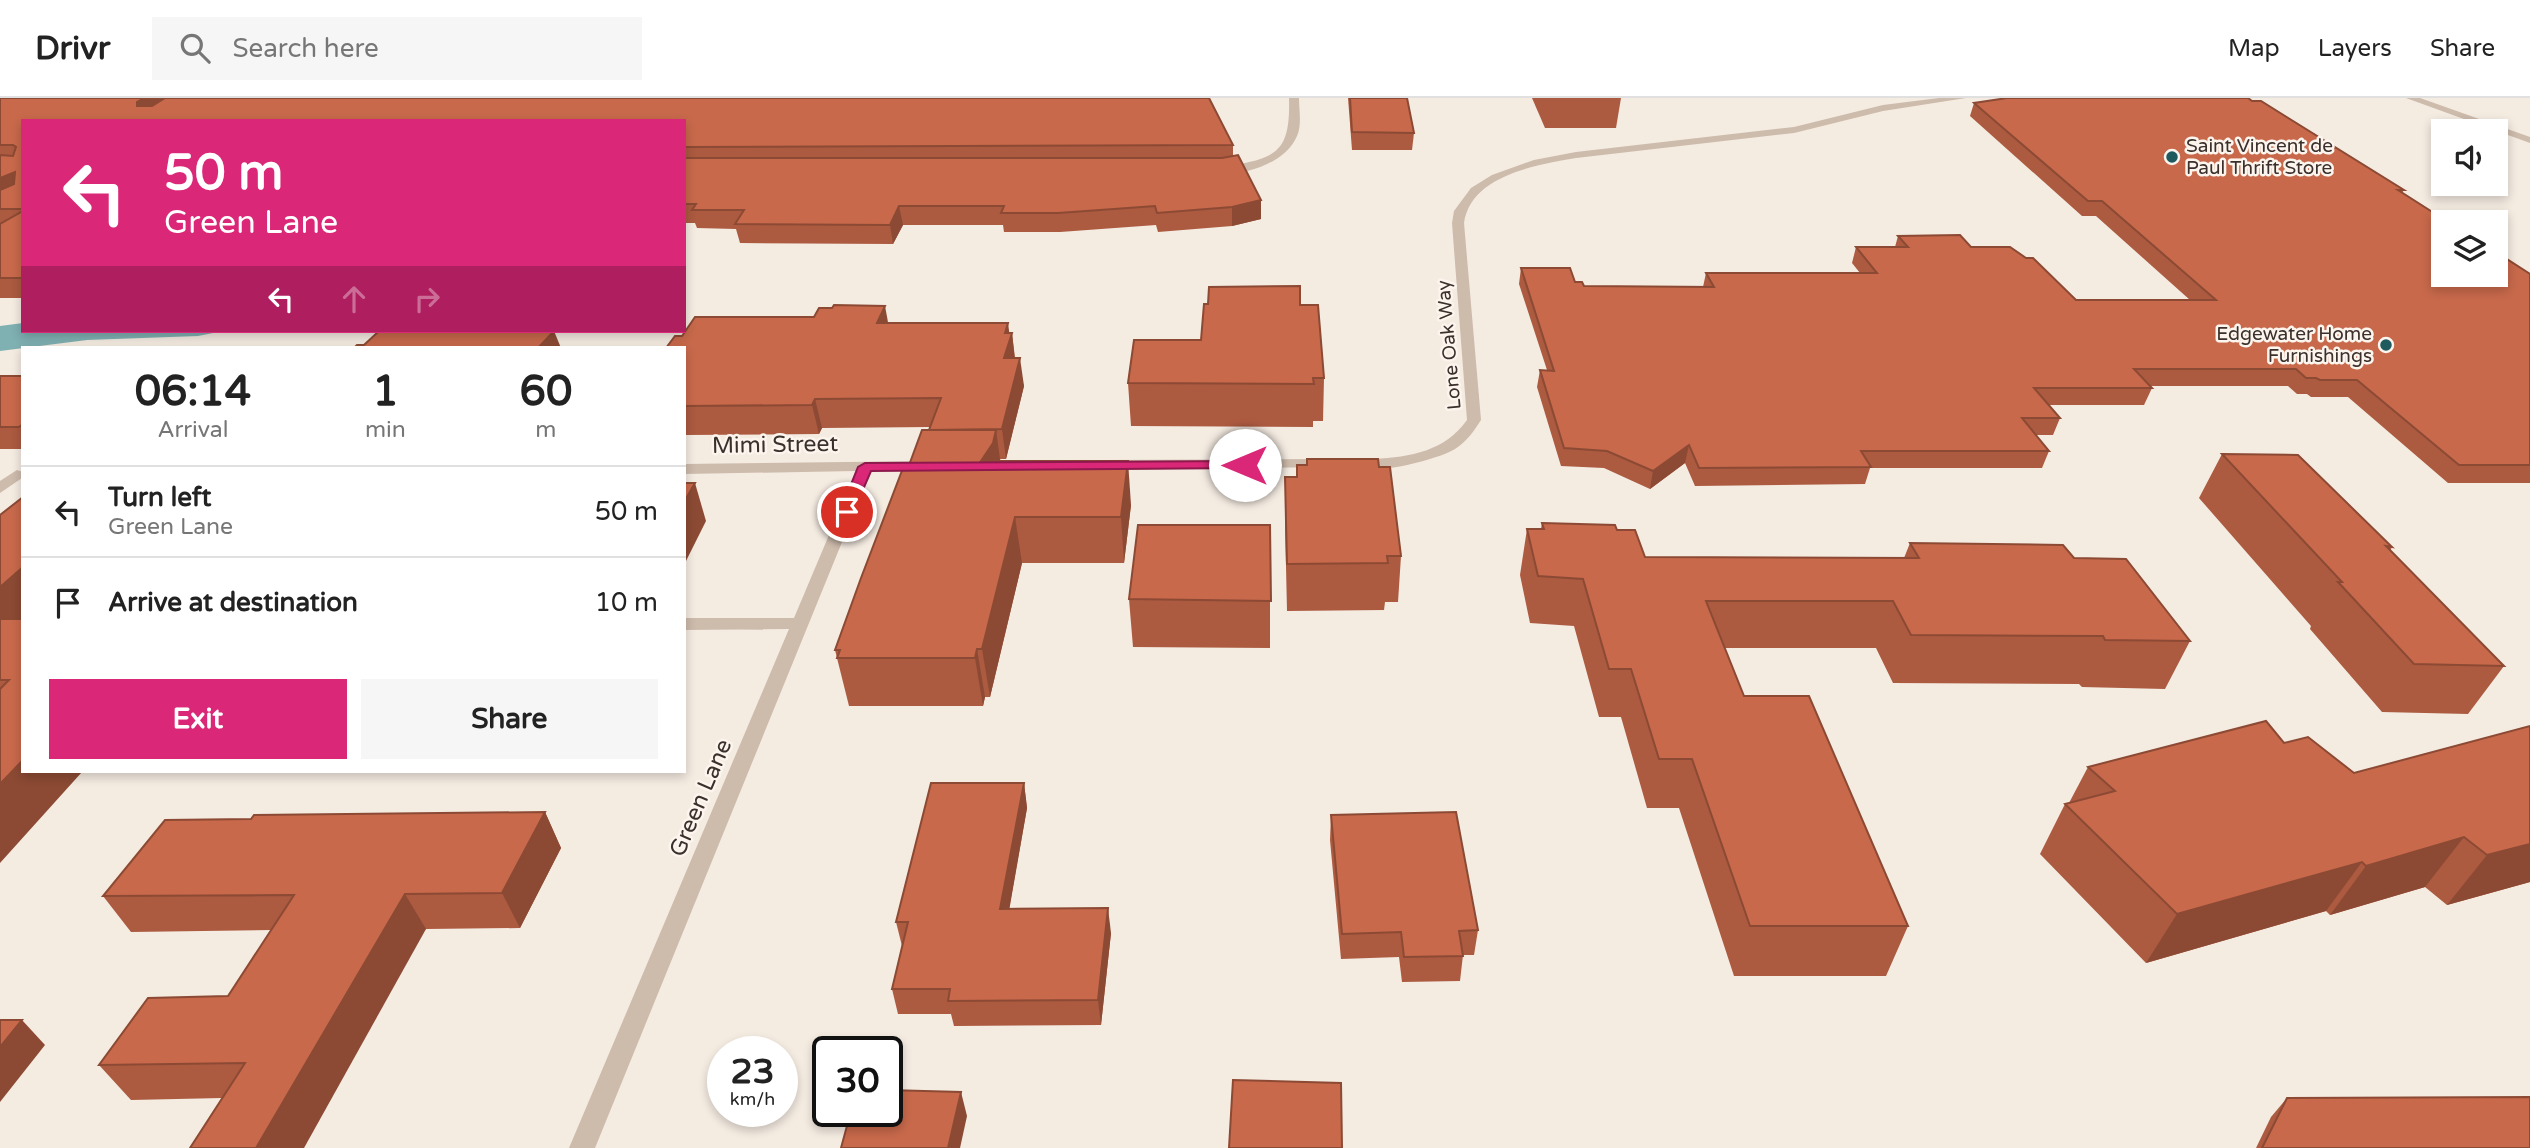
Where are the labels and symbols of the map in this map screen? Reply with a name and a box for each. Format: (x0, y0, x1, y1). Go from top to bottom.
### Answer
place label: Saint Vincent de Paul Thrift Store (2186, 135, 2333, 179)
marker: Saint Vincent de Paul Thrift Store (2164, 149, 2180, 165)
street label: Lone Oak Way (1432, 279, 1466, 411)
place label: Edgewater Home Furnishings (2216, 323, 2372, 367)
marker: Edgewater Home Furnishings (2378, 337, 2394, 353)
position arrow (1208, 428, 1282, 502)
street label: Mimi Street (712, 430, 839, 460)
pin (817, 482, 877, 542)
street label: Green Lane (664, 735, 738, 861)
speed limit sign: 30 (812, 1036, 903, 1127)

